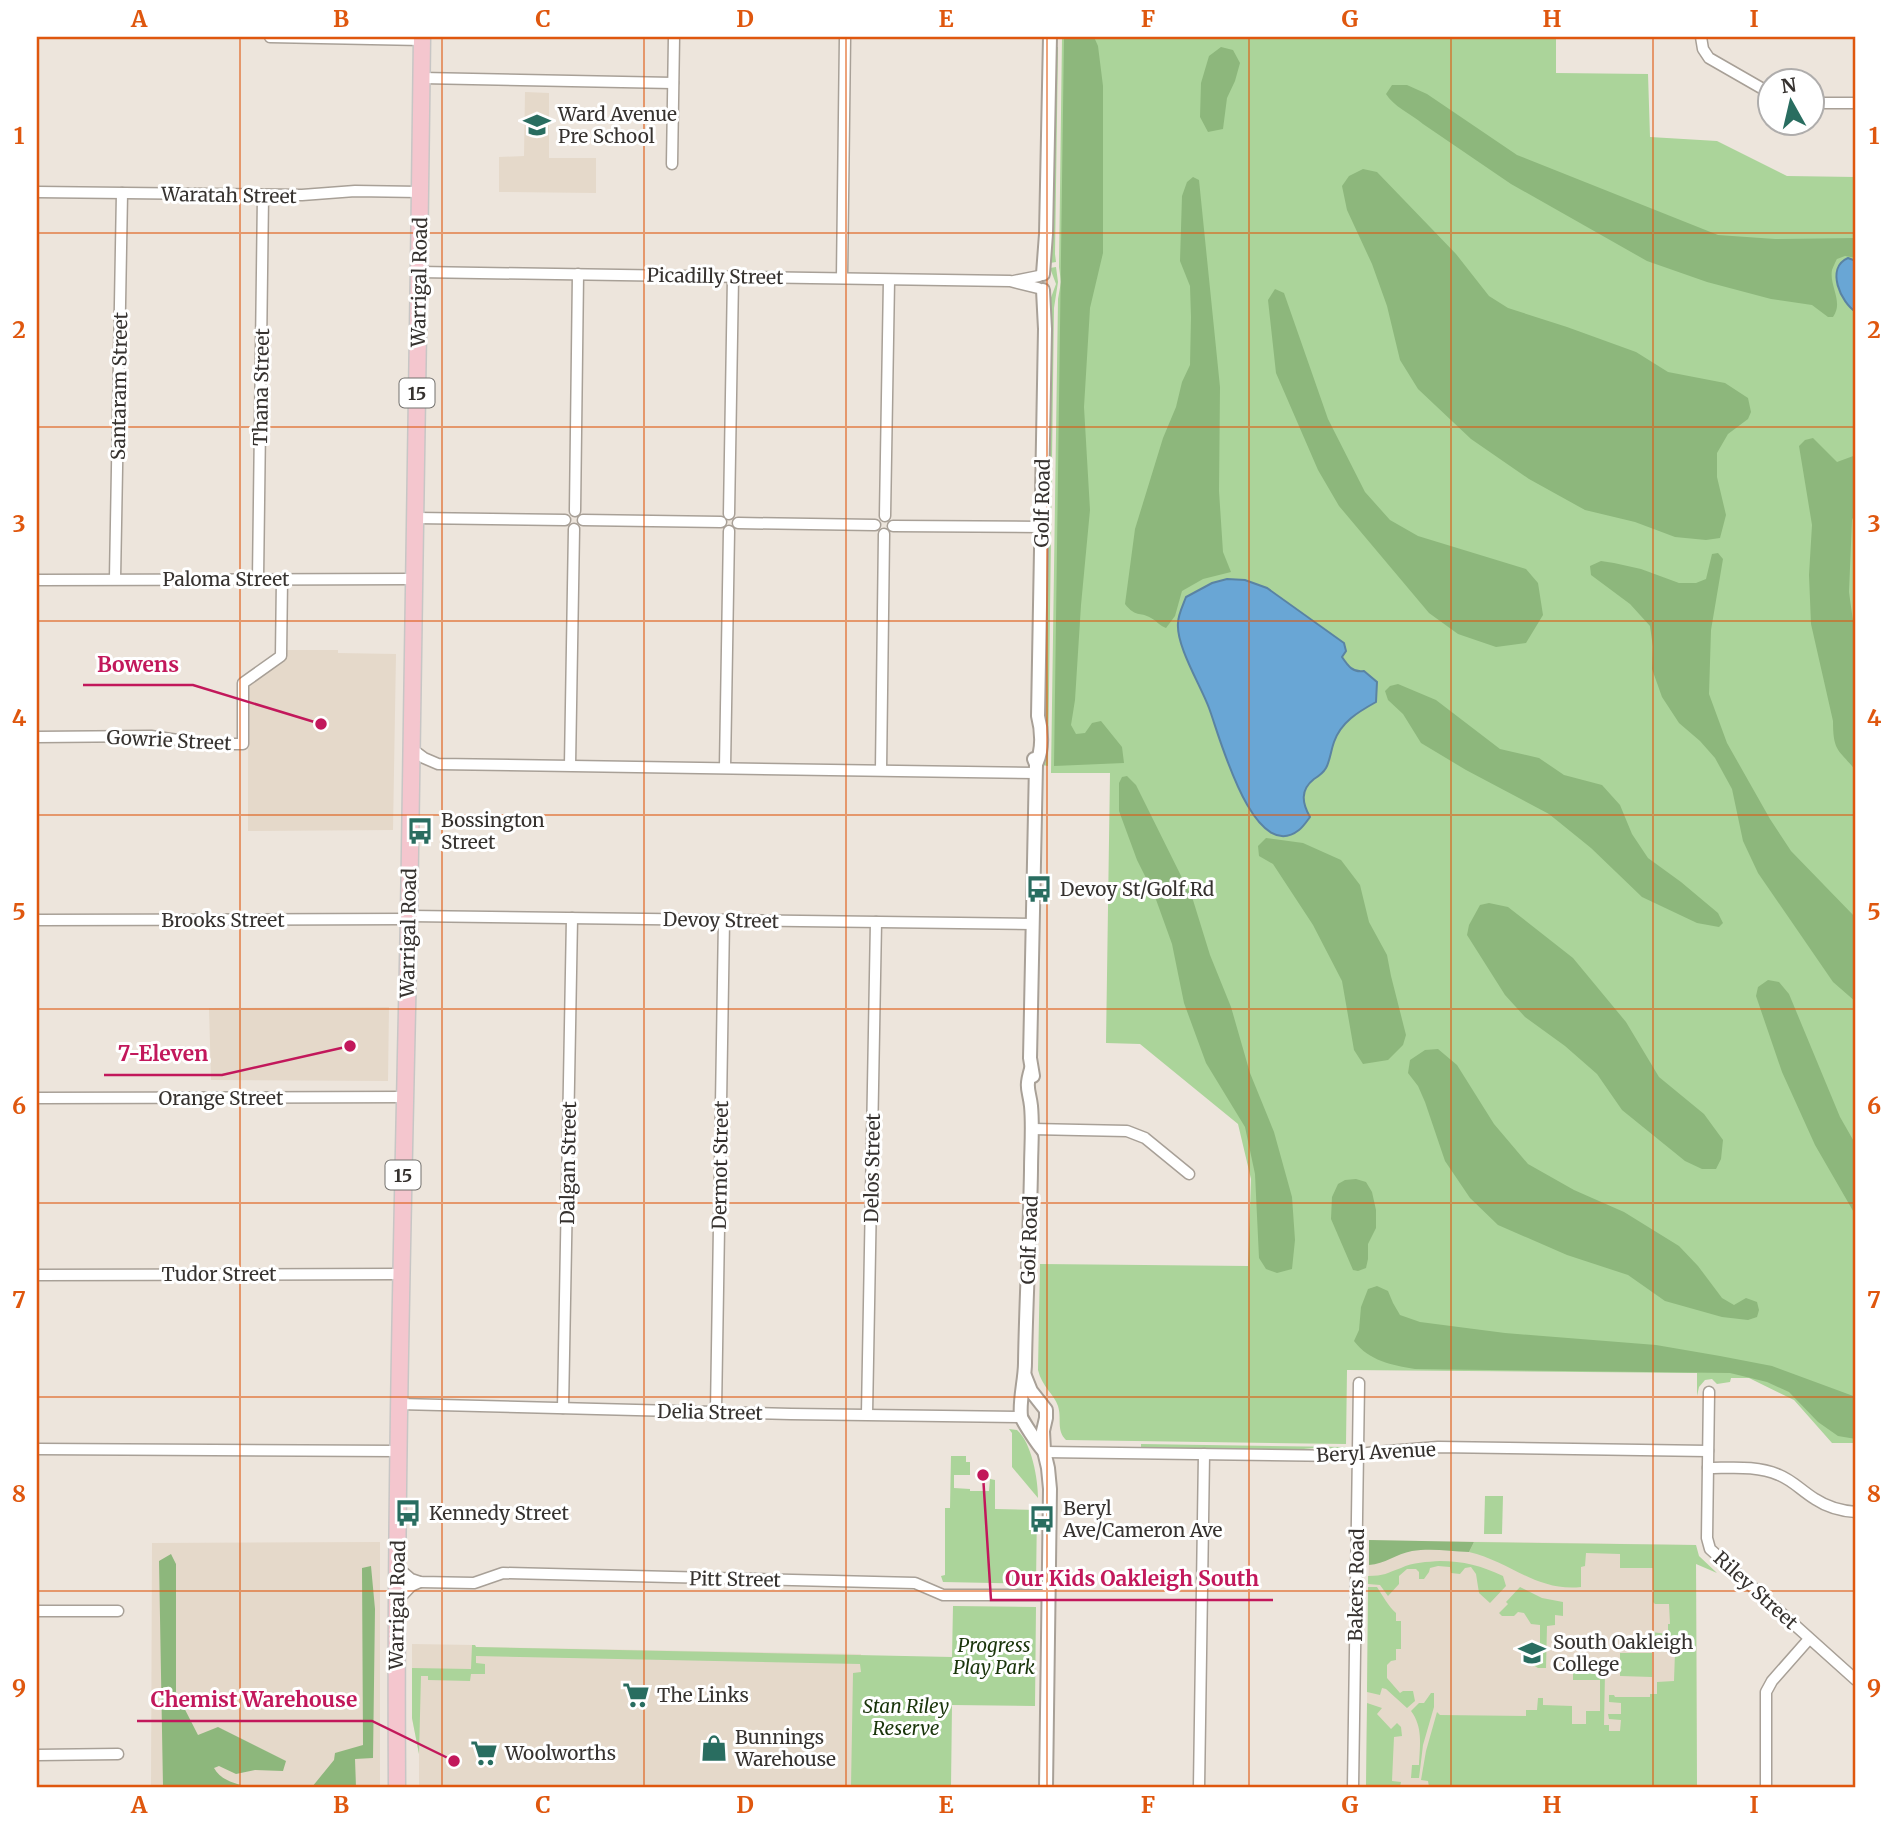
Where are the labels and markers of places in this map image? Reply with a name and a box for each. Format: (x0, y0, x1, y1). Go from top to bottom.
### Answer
place label: Ward Avenue Pre School (557, 102, 677, 148)
school or university icon: Ward Avenue Pre School (522, 110, 552, 140)
callout: Bowens (83, 643, 193, 685)
place label: Bossington Street (441, 808, 545, 854)
bus stop icon: Bossington Street (405, 816, 435, 846)
bus stop icon: Devoy St/Golf Rd (1024, 874, 1054, 904)
place label: Devoy St/Golf Rd (1060, 877, 1214, 901)
callout: 7-Eleven (104, 1033, 222, 1075)
place label: Beryl Ave/Cameron Ave (1062, 1496, 1223, 1542)
bus stop icon: Kennedy Street (393, 1498, 423, 1528)
place label: Kennedy Street (429, 1501, 569, 1525)
bus stop icon: Beryl Ave/Cameron Ave (1027, 1504, 1057, 1534)
callout: Our Kids Oakleigh South (991, 1558, 1273, 1600)
place label: South Oakleigh College (1553, 1630, 1694, 1676)
school or university icon: South Oakleigh College (1517, 1638, 1547, 1668)
callout: Chemist Warehouse (137, 1679, 372, 1721)
supermarket icon: The Links (621, 1680, 651, 1710)
place label: The Links (657, 1683, 749, 1707)
place label: Bunnings Warehouse (734, 1725, 836, 1771)
shop icon: Bunnings Warehouse (699, 1733, 729, 1763)
supermarket icon: Woolworths (469, 1738, 499, 1768)
place label: Woolworths (504, 1741, 616, 1765)

